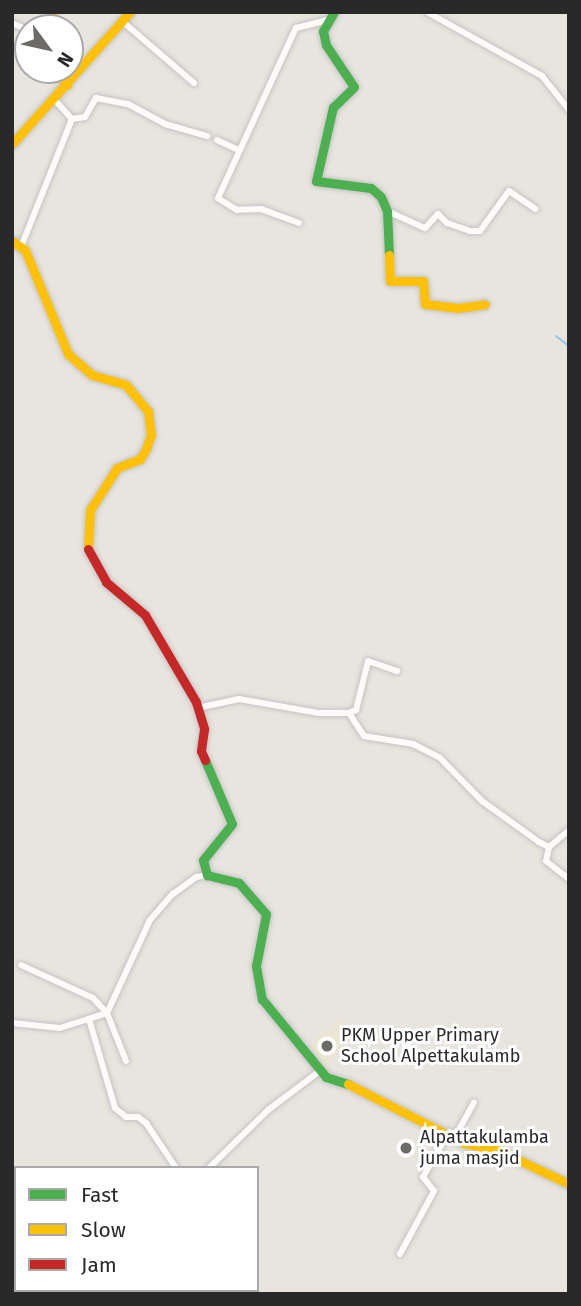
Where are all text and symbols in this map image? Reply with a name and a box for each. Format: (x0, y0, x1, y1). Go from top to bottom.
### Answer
north arrow (14, 14, 84, 84)
text: N (52, 48, 78, 71)
place label: PKM Upper Primary School Alpettakulamb (341, 1025, 520, 1068)
marker: PKM Upper Primary School Alpettakulamb (319, 1038, 335, 1054)
place label: Alpattakulamba juma masjid (420, 1127, 549, 1170)
marker: Alpattakulamba juma masjid (398, 1140, 414, 1156)
legend (14, 1166, 259, 1292)
text: Fast (81, 1182, 119, 1208)
text: Slow (81, 1217, 126, 1243)
text: Jam (81, 1252, 117, 1278)

